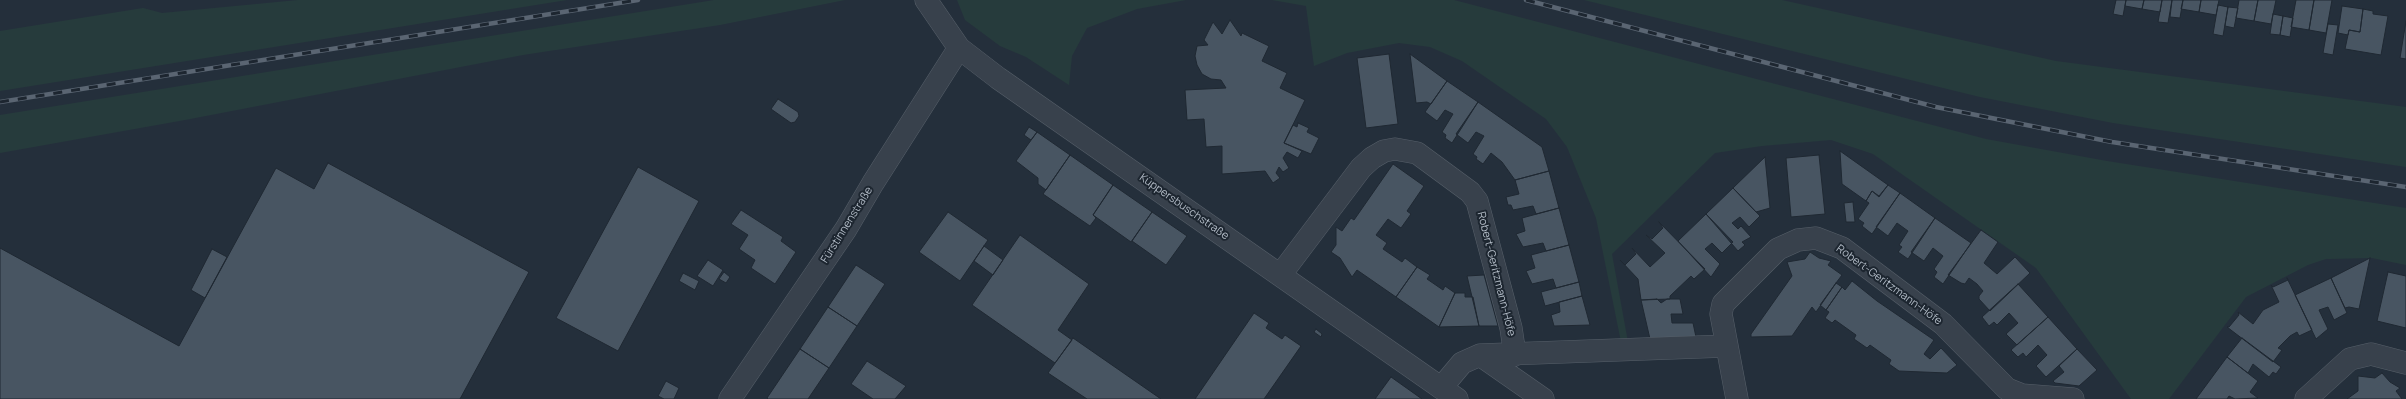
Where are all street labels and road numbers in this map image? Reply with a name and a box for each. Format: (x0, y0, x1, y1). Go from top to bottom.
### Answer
street label: Küppersbuschstraße (1137, 171, 1231, 243)
street label: Fürstinnenstraße (818, 184, 876, 266)
street label: Robert-Geritzmann-Höfe (1474, 211, 1518, 337)
street label: Robert-Geritzmann-Höfe (1834, 242, 1944, 328)

